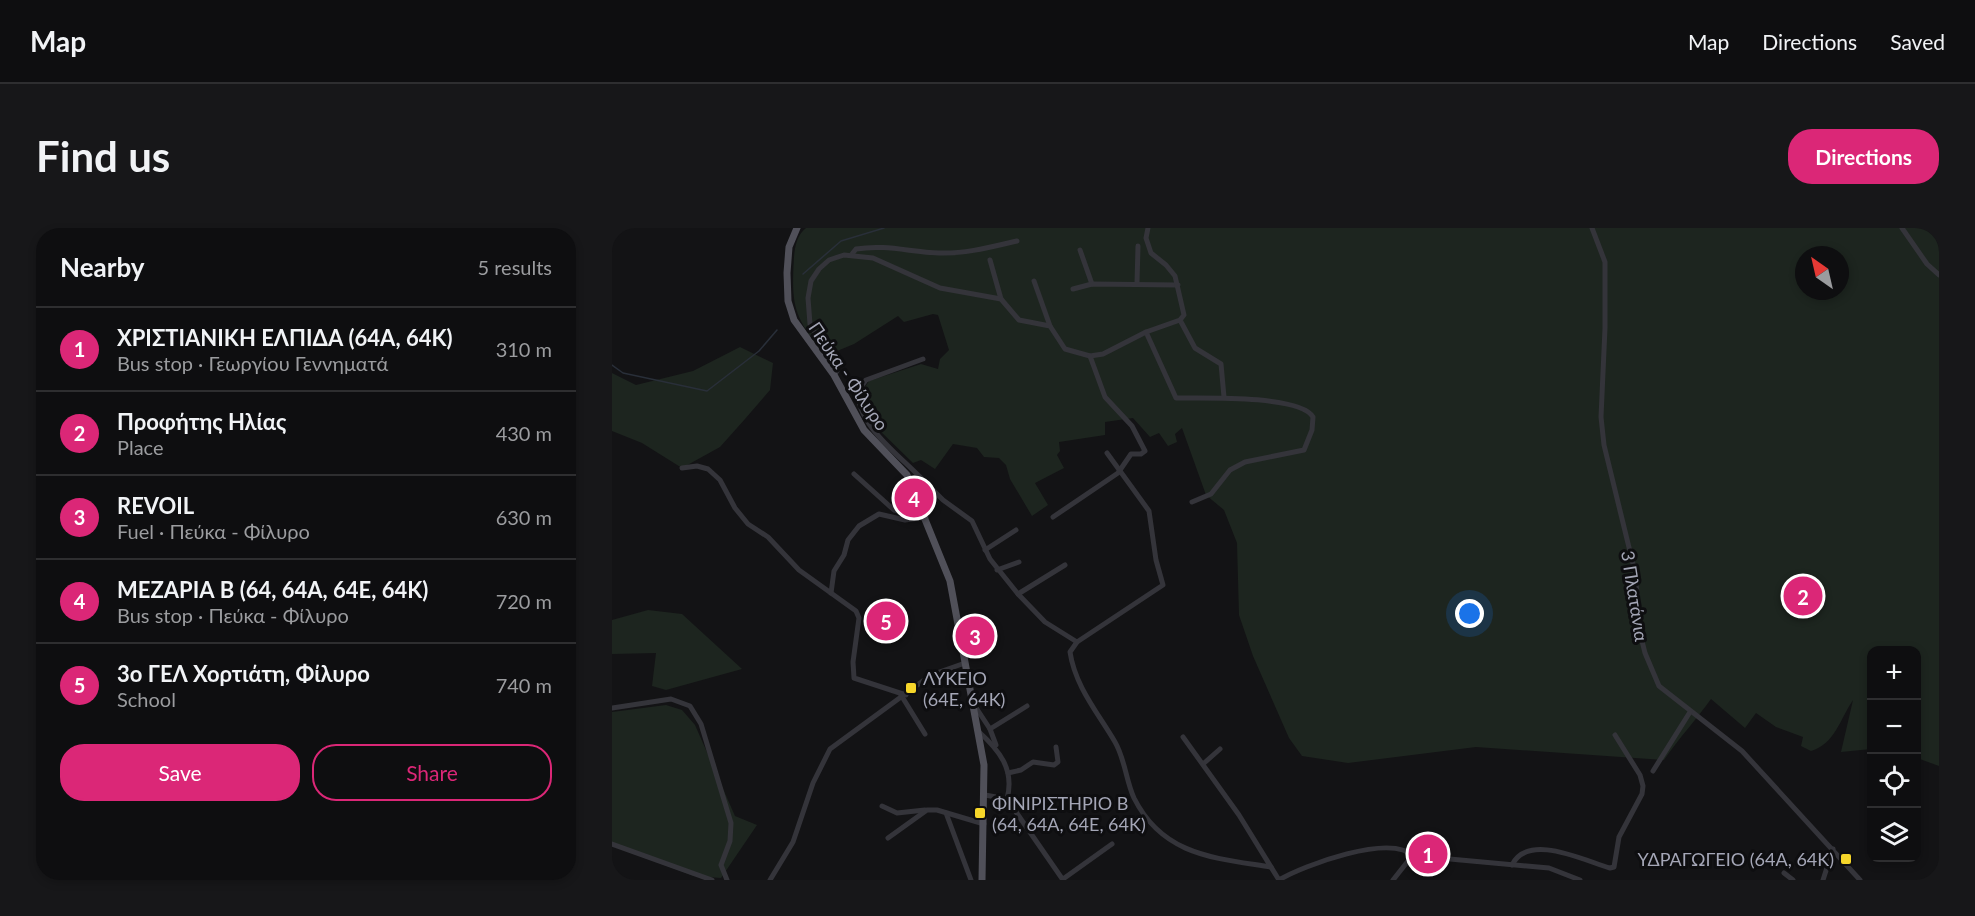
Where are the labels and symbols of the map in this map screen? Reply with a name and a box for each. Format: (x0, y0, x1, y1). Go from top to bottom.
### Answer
north arrow (1795, 246, 1849, 300)
street label: Πεύκα - Φίλυρο (805, 317, 893, 435)
pin: 4 (894, 476, 934, 520)
street label: 3 Πλατάνια (1617, 549, 1653, 643)
pin: 2 (1784, 574, 1822, 619)
pin: 5 (866, 598, 906, 644)
your location (1455, 599, 1484, 628)
pin: 3 (956, 614, 994, 658)
place label: ΛΥΚΕΙΟ (64Ε, 64Κ) (923, 667, 1005, 710)
marker: ΛΥΚΕΙΟ (64Ε, 64Κ) (904, 681, 918, 695)
place label: ΦΙΝΙΡΙΣΤΗΡΙΟ B (64, 64Α, 64Ε, 64Κ) (992, 792, 1146, 835)
marker: ΦΙΝΙΡΙΣΤΗΡΙΟ B (64, 64Α, 64Ε, 64Κ) (973, 806, 987, 820)
pin: 1 (1408, 832, 1448, 876)
place label: ΥΔΡΑΓΩΓΕΙΟ (64Α, 64Κ) (1637, 848, 1834, 870)
marker: ΥΔΡΑΓΩΓΕΙΟ (64Α, 64Κ) (1839, 852, 1853, 866)

